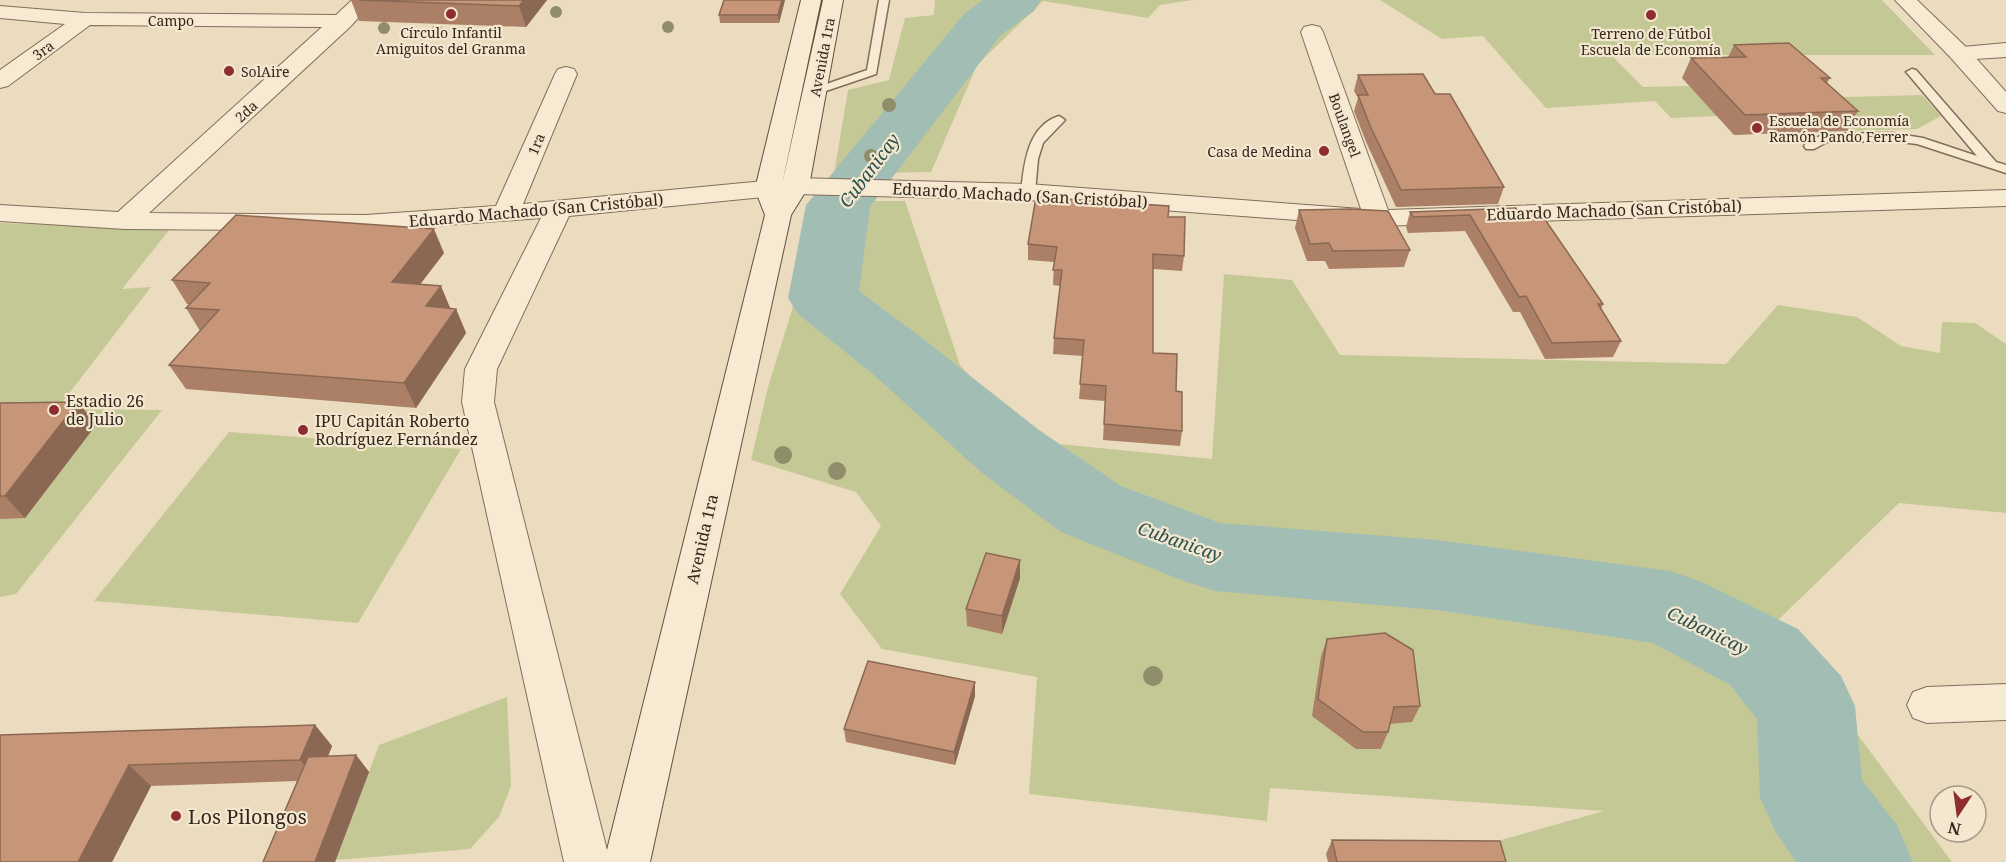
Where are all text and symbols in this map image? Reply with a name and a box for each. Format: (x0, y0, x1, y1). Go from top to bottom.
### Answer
marker: Círculo Infantil Amiguitos del Granma (444, 7, 458, 21)
marker: Terreno de Fútbol Escuela de Economía (1644, 8, 1658, 22)
street label: Campo (148, 11, 194, 30)
street label: Avenida 1ra (805, 16, 839, 98)
place label: Círculo Infantil Amiguitos del Granma (376, 23, 526, 58)
place label: Terreno de Fútbol Escuela de Economía (1581, 24, 1721, 59)
street label: 3ra (29, 36, 58, 64)
place label: SolAire (241, 62, 289, 81)
marker: SolAire (222, 64, 236, 78)
street label: Boulangel (1325, 90, 1366, 160)
street label: 2da (231, 96, 261, 126)
place label: Escuela de Economía Ramón Pando Ferrer (1769, 111, 1909, 146)
marker: Escuela de Economía Ramón Pando Ferrer (1750, 121, 1764, 135)
water label: Cubanicay (833, 128, 905, 212)
street label: 1ra (523, 130, 549, 158)
place label: Casa de Medina (1207, 142, 1312, 161)
marker: Casa de Medina (1317, 144, 1331, 158)
street label: Eduardo Machado (San Cristóbal) (892, 177, 1148, 213)
street label: Eduardo Machado (San Cristóbal) (408, 188, 664, 232)
street label: Eduardo Machado (San Cristóbal) (1486, 195, 1742, 225)
place label: Estadio 26 de Julio (66, 390, 144, 430)
marker: Estadio 26 de Julio (47, 403, 61, 417)
place label: IPU Capitán Roberto Rodríguez Fernández (315, 410, 478, 450)
marker: IPU Capitán Roberto Rodríguez Fernández (296, 423, 310, 437)
street label: Avenida 1ra (681, 492, 723, 586)
water label: Cubanicay (1135, 515, 1225, 567)
water label: Cubanicay (1664, 600, 1752, 660)
north arrow (1928, 784, 1988, 844)
place label: Los Pilongos (188, 803, 307, 830)
marker: Los Pilongos (169, 809, 183, 823)
text: N (1946, 816, 1963, 841)

